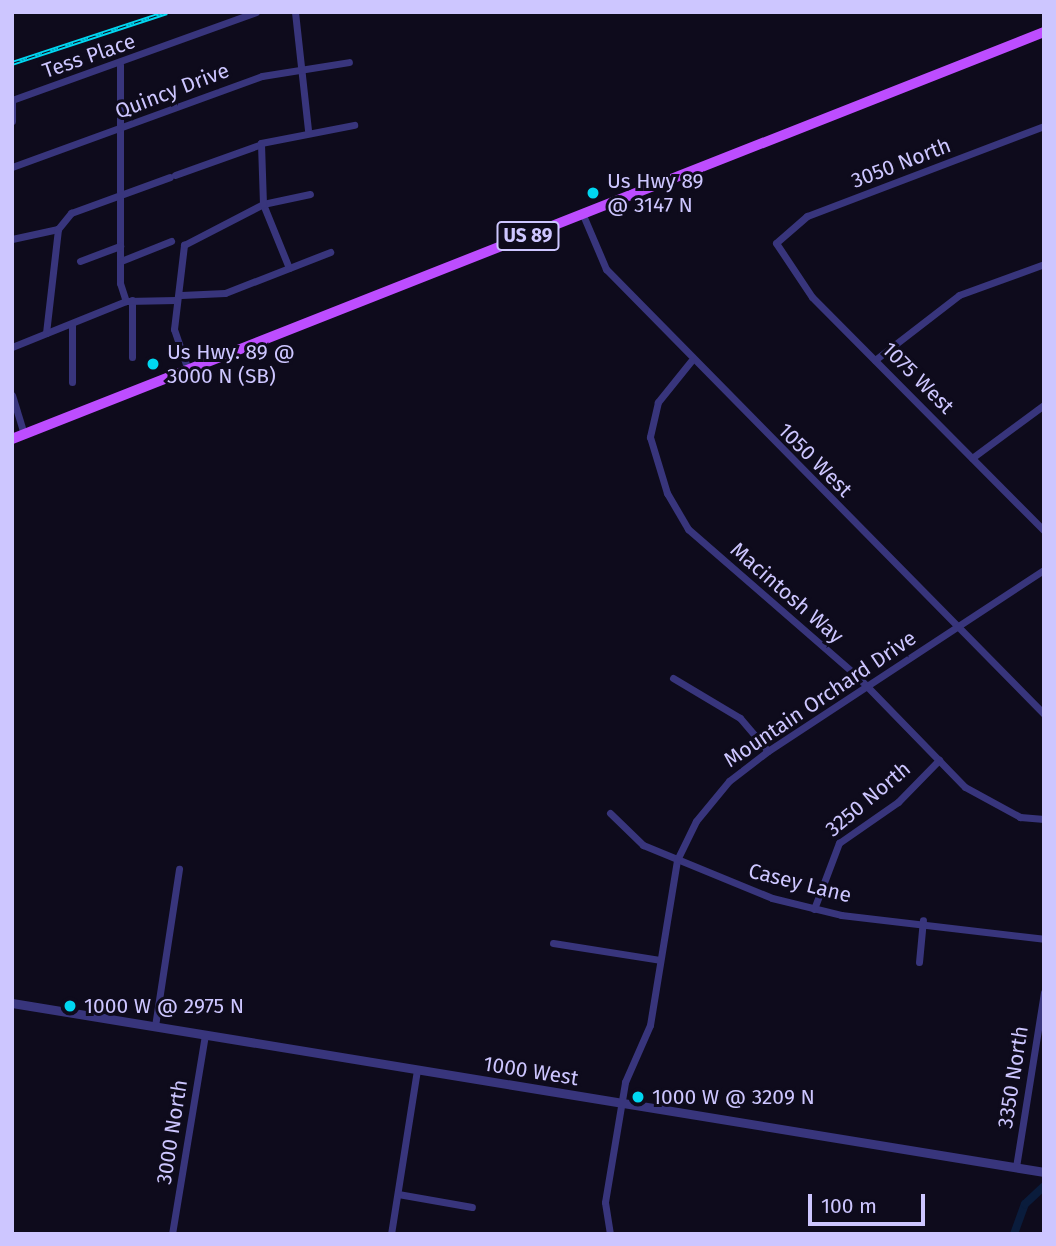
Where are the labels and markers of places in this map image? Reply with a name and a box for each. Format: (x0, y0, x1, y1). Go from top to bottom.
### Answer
place label: Us Hwy 89 @ 3147 N (607, 168, 704, 218)
marker: Us Hwy 89 @ 3147 N (585, 185, 601, 201)
place label: Us Hwy. 89 @ 3000 N (SB) (167, 339, 295, 389)
marker: Us Hwy. 89 @ 3000 N (SB) (145, 356, 161, 372)
place label: 1000 W @ 2975 N (84, 993, 244, 1019)
marker: 1000 W @ 2975 N (62, 998, 78, 1014)
place label: 1000 W @ 3209 N (652, 1084, 815, 1110)
marker: 1000 W @ 3209 N (630, 1089, 646, 1105)

